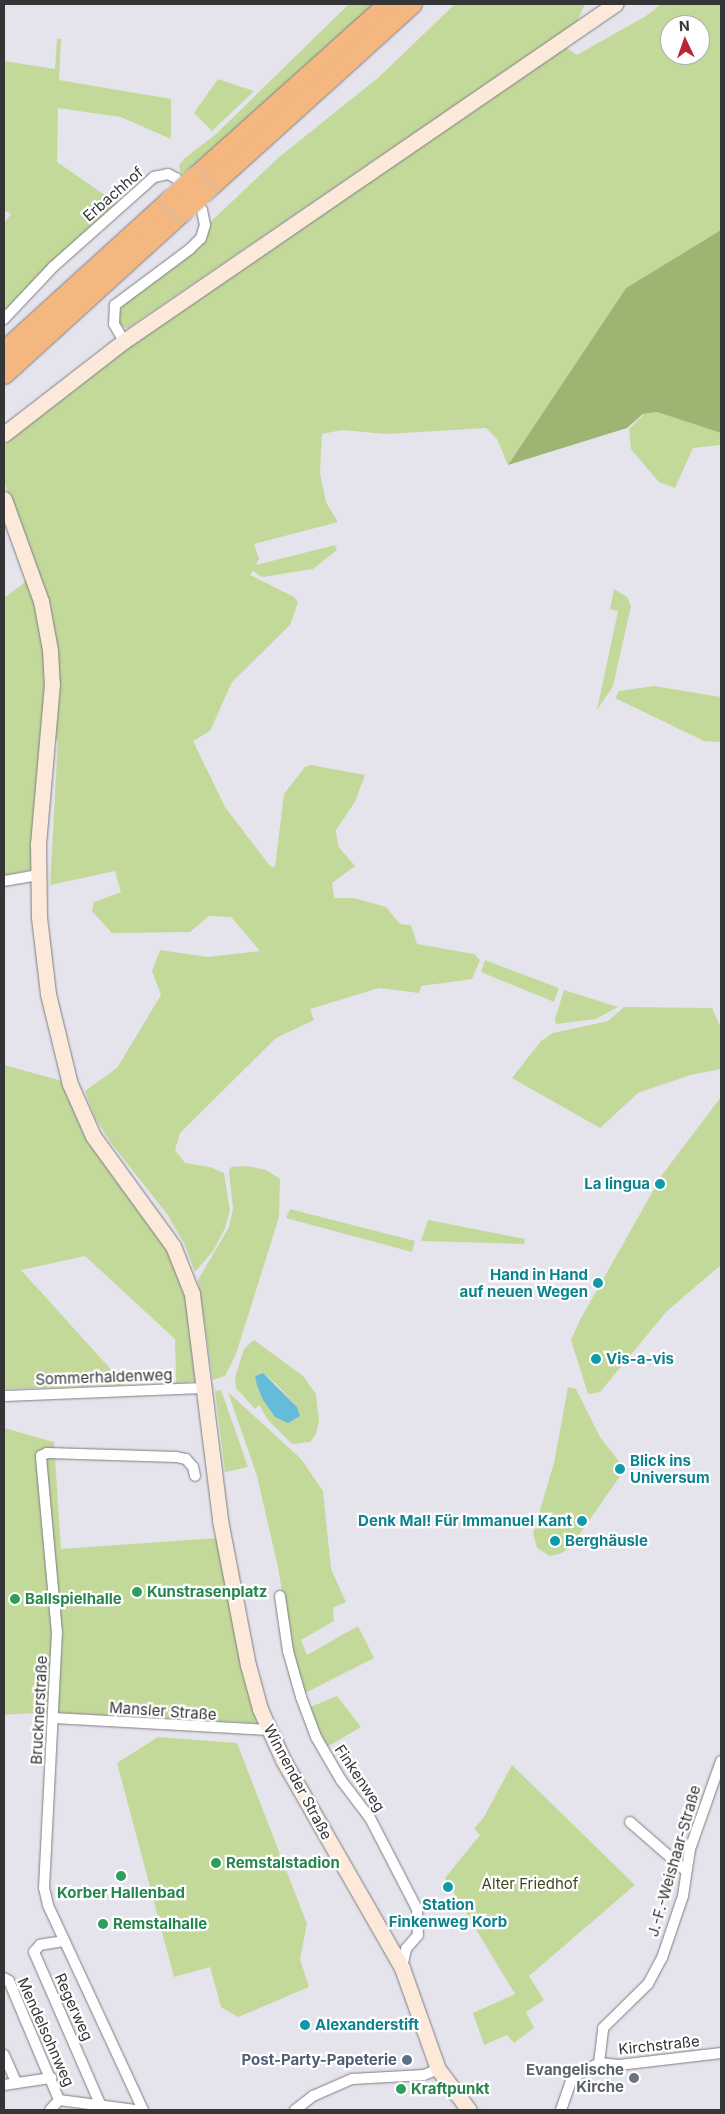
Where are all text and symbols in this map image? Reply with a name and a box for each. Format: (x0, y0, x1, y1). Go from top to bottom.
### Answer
north arrow (660, 15, 710, 65)
text: N (678, 17, 690, 34)
street label: Erbachhof (79, 163, 147, 225)
place label: La lingua (584, 1175, 650, 1193)
marker: La lingua (654, 1178, 666, 1190)
place label: Hand in Hand auf neuen Wegen (459, 1265, 588, 1300)
marker: Hand in Hand auf neuen Wegen (592, 1277, 604, 1289)
place label: Vis-a-vis (606, 1350, 674, 1368)
marker: Vis-a-vis (590, 1353, 602, 1365)
street label: Sommerhaldenweg (35, 1366, 173, 1388)
place label: Blick ins Universum (630, 1451, 710, 1486)
marker: Blick ins Universum (614, 1463, 626, 1475)
place label: Denk Mal! Für Immanuel Kant (358, 1512, 572, 1530)
marker: Denk Mal! Für Immanuel Kant (576, 1515, 588, 1527)
place label: Berghäusle (565, 1532, 648, 1550)
marker: Berghäusle (549, 1535, 561, 1547)
place label: Kunstrasenplatz (147, 1583, 267, 1601)
marker: Kunstrasenplatz (131, 1586, 143, 1598)
place label: Ballspielhalle (25, 1590, 122, 1608)
marker: Ballspielhalle (9, 1593, 21, 1605)
street label: Brucknerstraße (27, 1655, 51, 1765)
street label: Mansler Straße (109, 1698, 217, 1724)
street label: Winnender Straße (260, 1721, 336, 1843)
street label: Finkenweg (331, 1741, 389, 1815)
street label: J.-F.-Weishaar-Straße (644, 1783, 704, 1939)
place label: Remstalstadion (226, 1854, 340, 1872)
marker: Remstalstadion (210, 1857, 222, 1869)
marker: Korber Hallenbad (115, 1870, 127, 1882)
park label: Alter Friedhof (482, 1875, 578, 1893)
marker: Station Finkenweg Korb (442, 1881, 454, 1893)
place label: Korber Hallenbad (57, 1884, 185, 1902)
place label: Station Finkenweg Korb (389, 1895, 507, 1930)
place label: Remstalhalle (113, 1915, 207, 1933)
marker: Remstalhalle (97, 1918, 109, 1930)
street label: Regerweg (51, 1971, 97, 2043)
street label: Mendelsohnweg (14, 1975, 78, 2089)
place label: Alexanderstift (315, 2016, 419, 2034)
marker: Alexanderstift (299, 2019, 311, 2031)
street label: Kirchstraße (617, 2032, 701, 2058)
place label: Post-Party-Papeterie (241, 2051, 397, 2069)
marker: Post-Party-Papeterie (401, 2054, 413, 2066)
place label: Evangelische Kirche (526, 2060, 624, 2095)
marker: Evangelische Kirche (628, 2072, 640, 2084)
place label: Kraftpunkt (411, 2080, 490, 2098)
marker: Kraftpunkt (395, 2083, 407, 2095)

